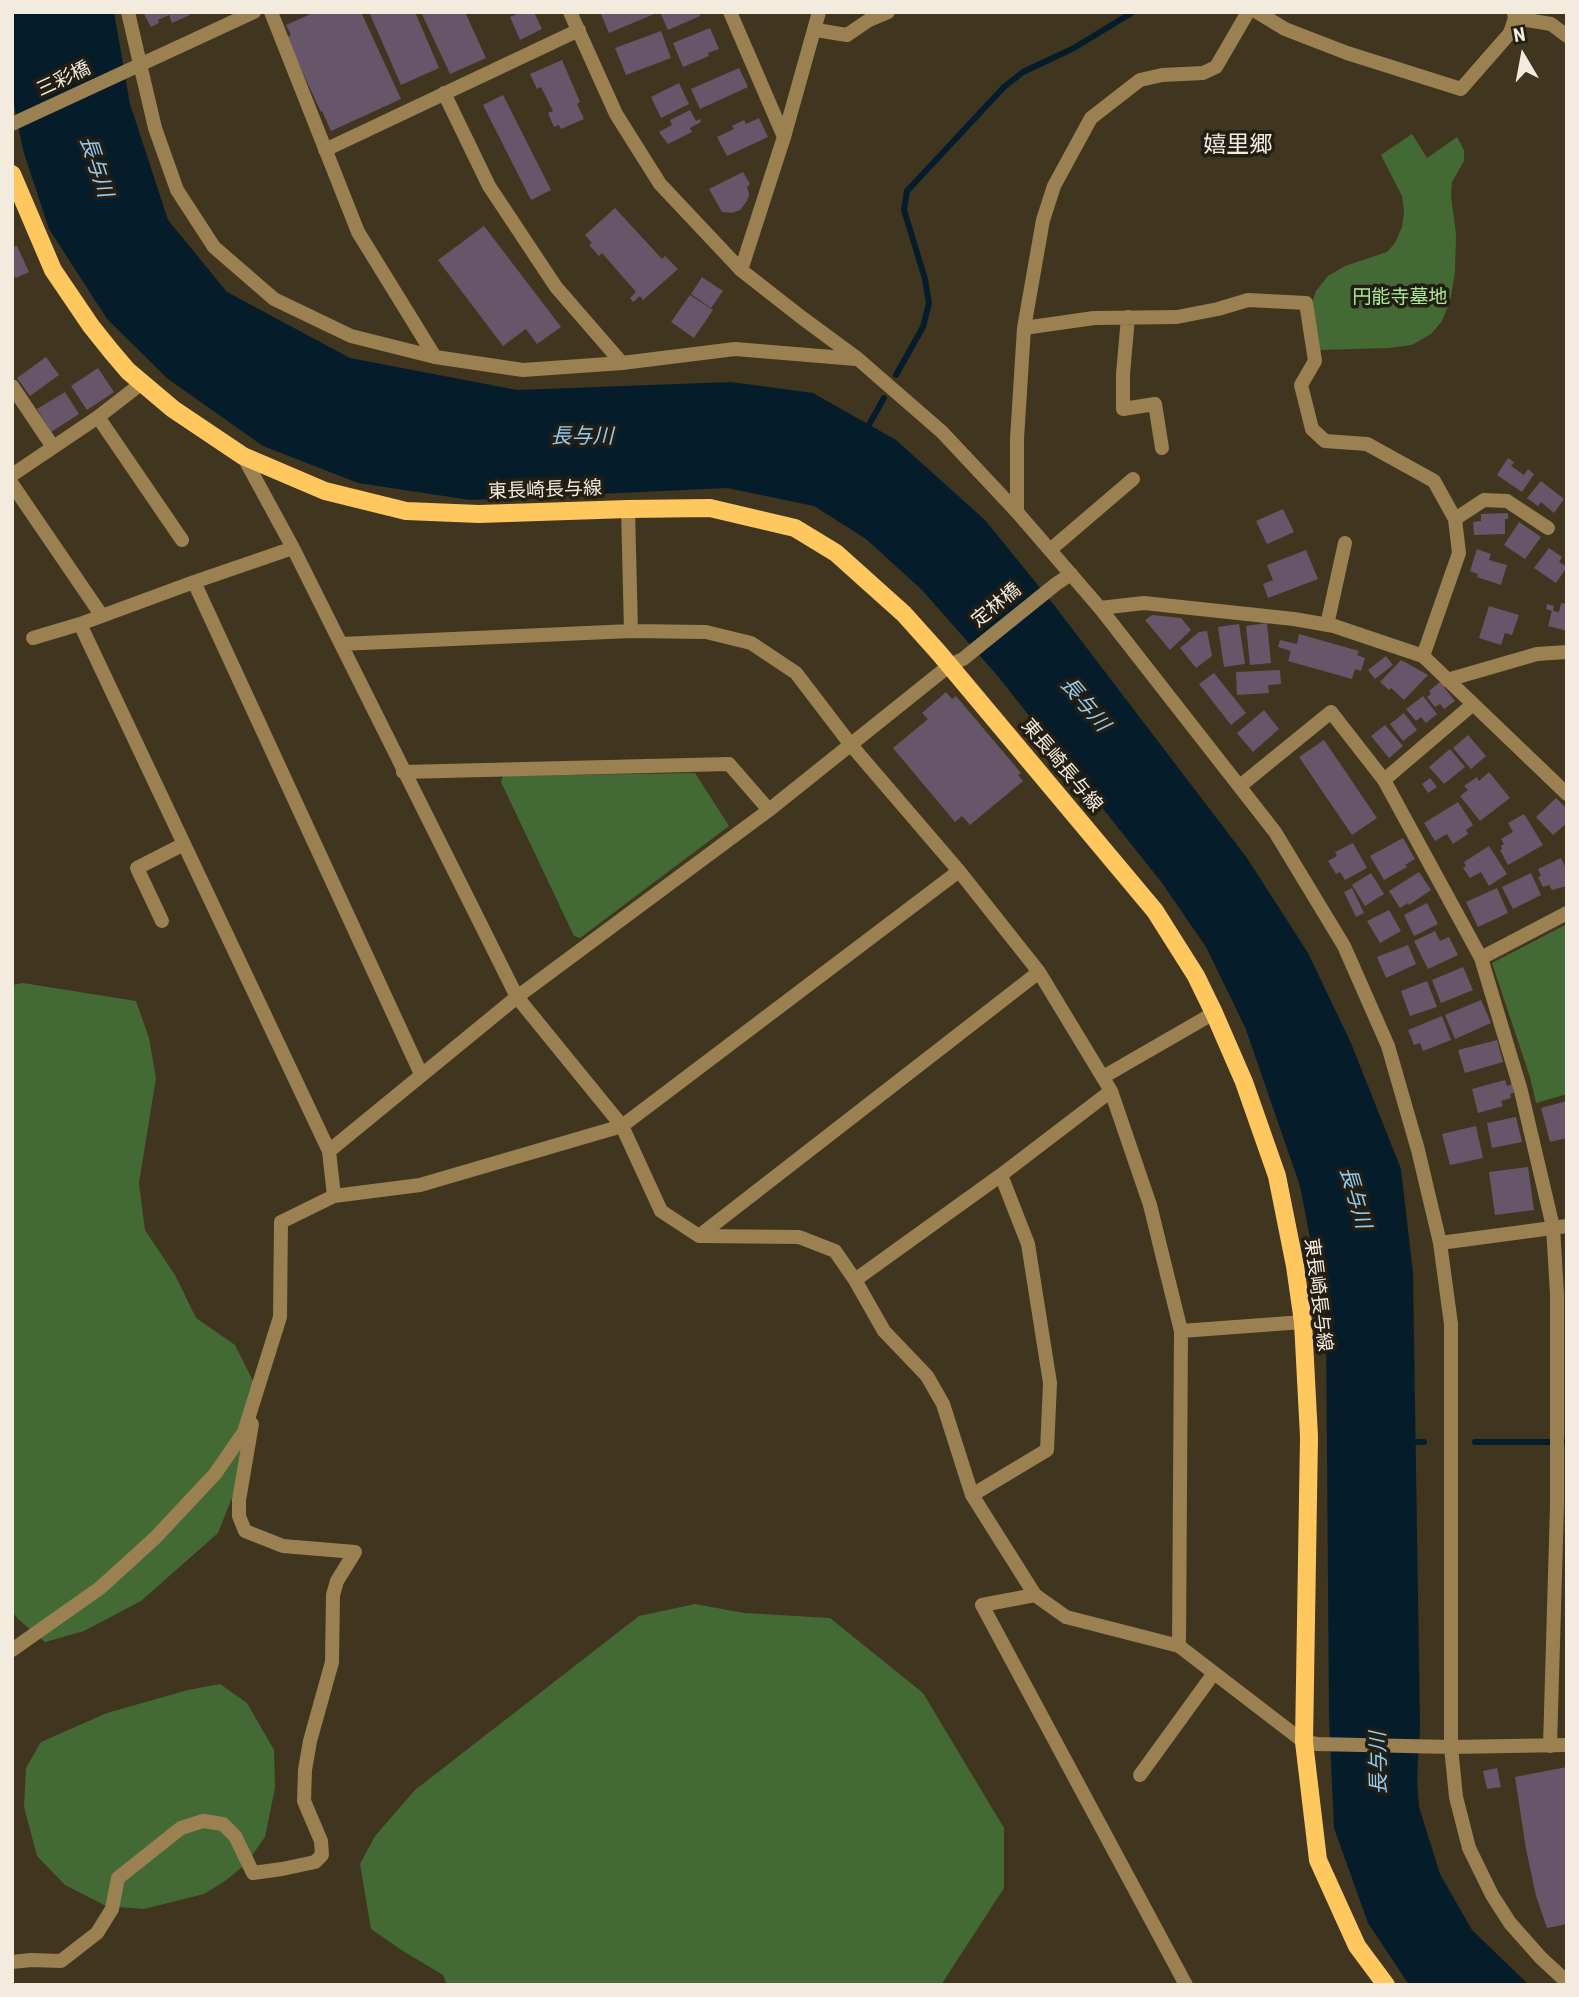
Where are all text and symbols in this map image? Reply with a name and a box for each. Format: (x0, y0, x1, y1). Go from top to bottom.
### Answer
north arrow (1488, 21, 1558, 91)
text: N (1512, 22, 1527, 47)
street label: 三彩橋 (33, 58, 95, 102)
district label: 嬉里郷 (1204, 132, 1272, 160)
water label: 長与川 (73, 133, 117, 201)
park label: 円能寺墓地 (1353, 287, 1447, 309)
water label: 長与川 (551, 425, 613, 451)
street label: 東長崎長与線 (488, 478, 602, 504)
street label: 定林橋 (968, 579, 1026, 633)
water label: 長与川 (1054, 673, 1114, 737)
street label: 東長崎長与線 (1016, 715, 1106, 817)
water label: 長与川 (1333, 1164, 1375, 1232)
street label: 東長崎長与線 (1299, 1237, 1335, 1353)
water label: 長与川 (1367, 1731, 1393, 1795)

